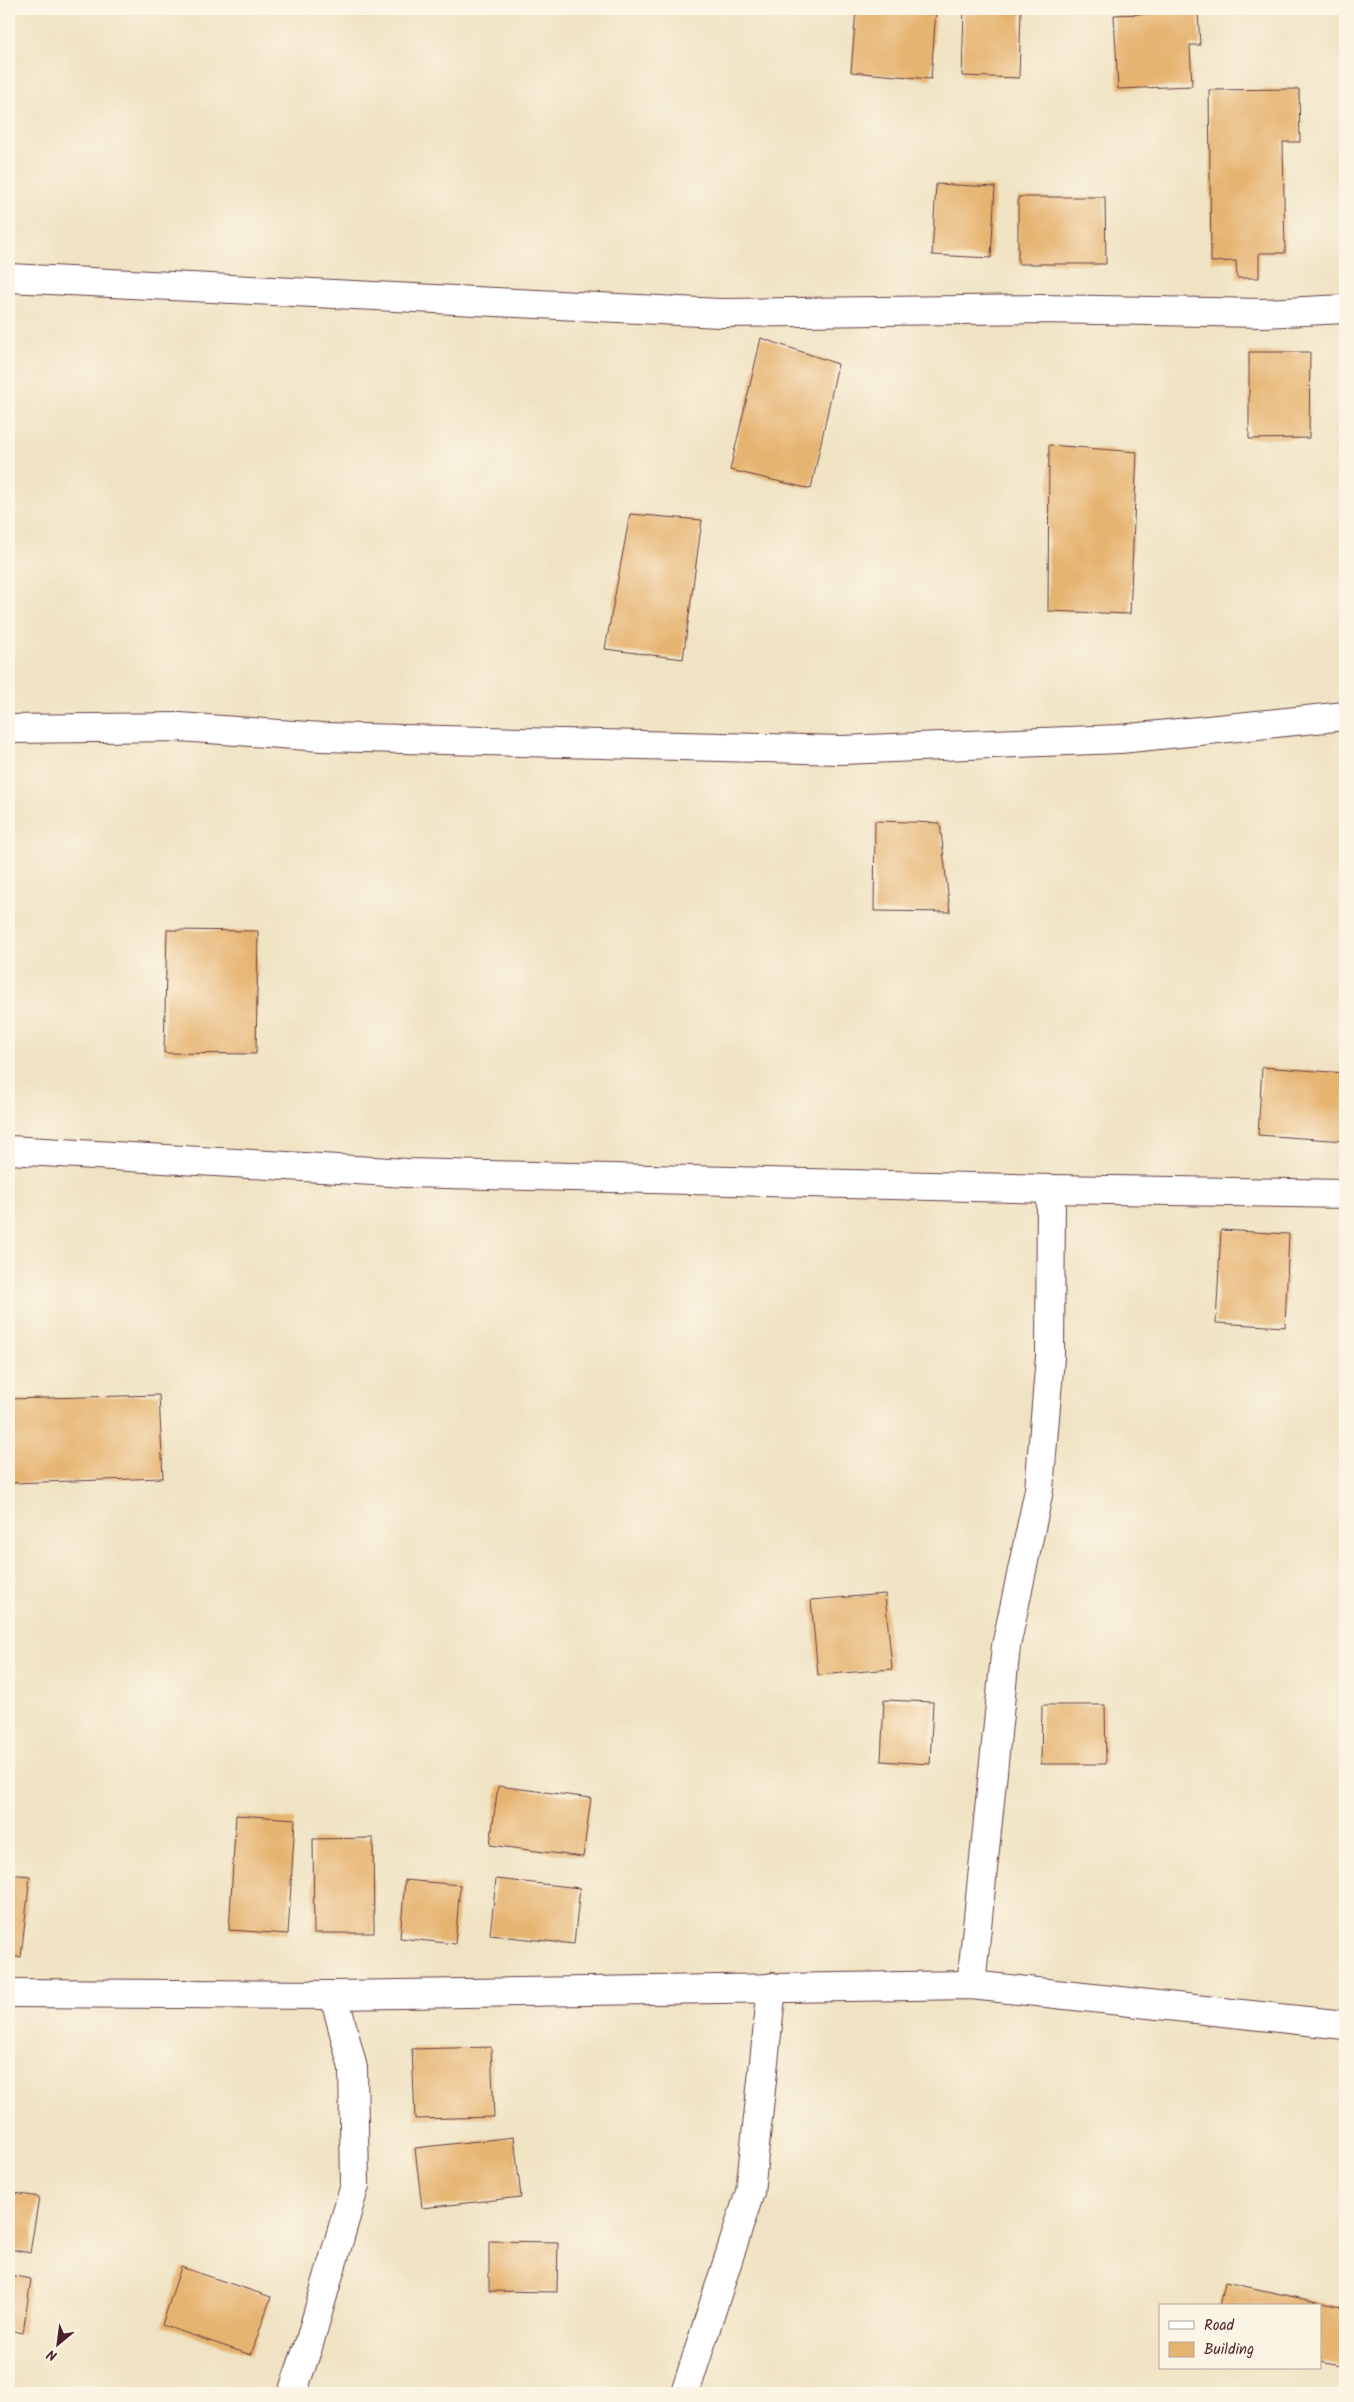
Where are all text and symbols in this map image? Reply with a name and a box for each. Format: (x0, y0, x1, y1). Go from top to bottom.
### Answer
legend (1159, 2304, 1322, 2370)
text: Road (1204, 2314, 1235, 2338)
north arrow (32, 2320, 82, 2370)
text: Building (1204, 2338, 1254, 2362)
text: N (43, 2343, 61, 2366)

